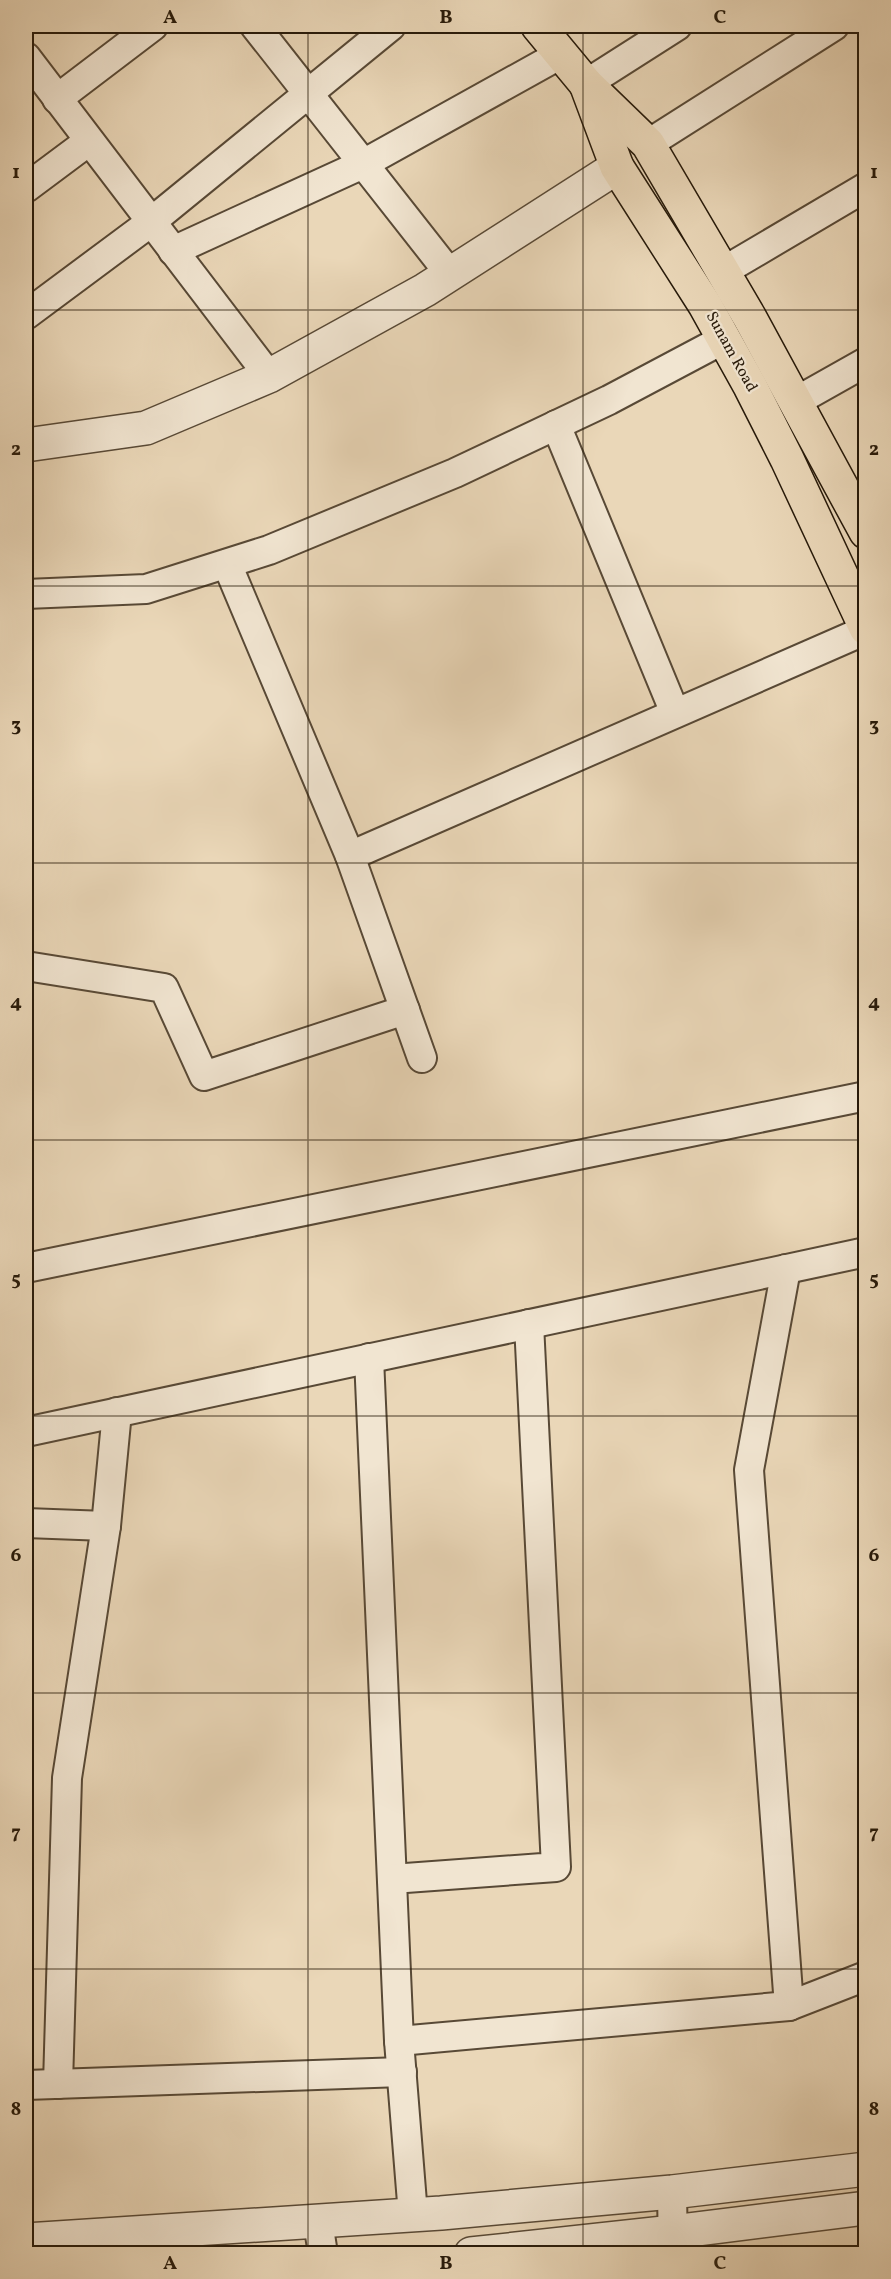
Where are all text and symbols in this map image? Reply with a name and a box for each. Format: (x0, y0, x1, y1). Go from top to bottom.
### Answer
text: A (163, 4, 177, 32)
text: B (439, 4, 453, 32)
text: C (714, 4, 727, 32)
text: 1 (12, 159, 20, 187)
text: 1 (870, 159, 878, 187)
street label: Sunam Road (700, 308, 762, 396)
text: 2 (11, 436, 21, 464)
text: 2 (869, 436, 879, 464)
text: 3 (11, 712, 21, 740)
text: 3 (869, 712, 879, 740)
text: 4 (10, 989, 22, 1017)
text: 4 (868, 989, 880, 1017)
text: 5 (11, 1266, 21, 1294)
text: 5 (869, 1266, 879, 1294)
text: 6 (11, 1542, 22, 1570)
text: 6 (869, 1542, 880, 1570)
text: 7 (11, 1819, 21, 1847)
text: 7 (869, 1819, 879, 1847)
text: 8 (11, 2096, 21, 2124)
text: 8 (869, 2096, 879, 2124)
text: A (163, 2250, 177, 2278)
text: B (439, 2250, 453, 2278)
text: C (714, 2250, 727, 2278)

